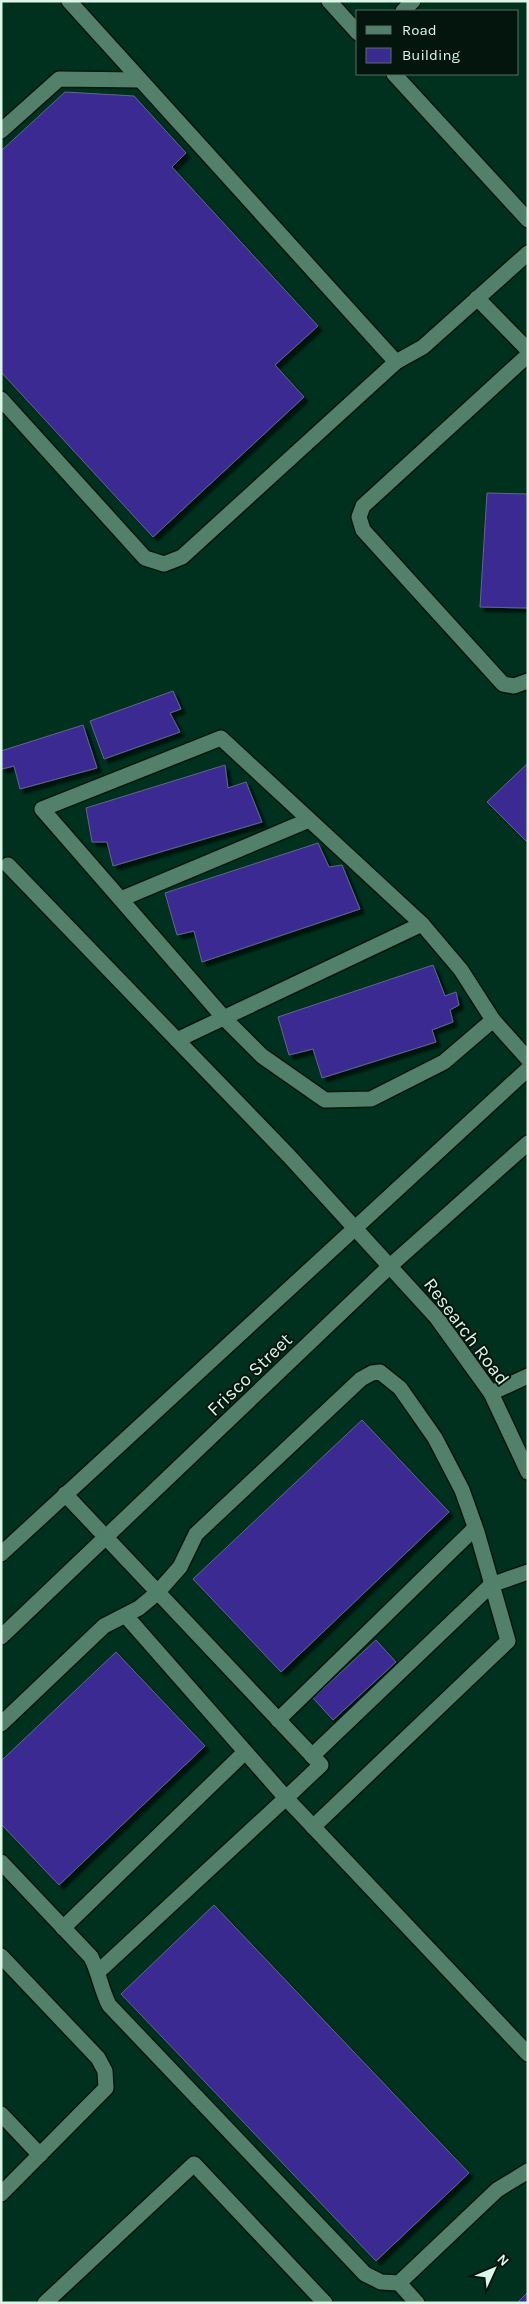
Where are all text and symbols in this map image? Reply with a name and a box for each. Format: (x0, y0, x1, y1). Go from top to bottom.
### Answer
legend (356, 10, 519, 75)
text: Road (402, 21, 437, 39)
text: Building (402, 46, 460, 64)
street label: Research Road (419, 1274, 513, 1389)
street label: Frisco Street (203, 1329, 297, 1421)
north arrow (469, 2244, 519, 2294)
text: N (493, 2251, 513, 2270)

